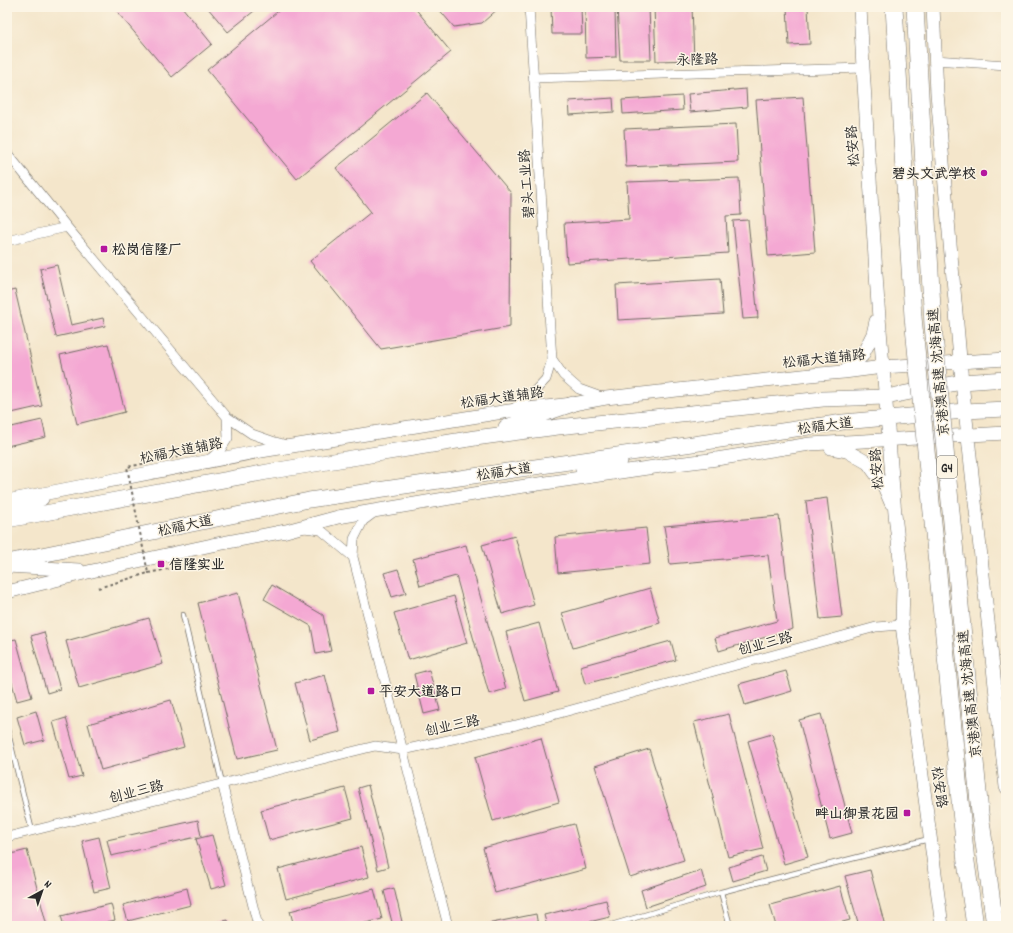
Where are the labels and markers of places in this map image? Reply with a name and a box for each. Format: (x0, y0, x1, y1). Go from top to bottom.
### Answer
place label: 碧头文武学校 (892, 165, 976, 185)
marker: 碧头文武学校 (979, 168, 989, 178)
place label: 松岗信隆厂 (112, 241, 182, 261)
marker: 松岗信隆厂 (99, 244, 109, 254)
place label: 信隆实业 (169, 556, 225, 576)
marker: 信隆实业 (156, 559, 166, 569)
place label: 平安大道路口 (379, 683, 463, 703)
marker: 平安大道路口 (366, 686, 376, 696)
place label: 畔山御景花园 (815, 805, 899, 825)
marker: 畔山御景花园 (902, 808, 912, 818)

